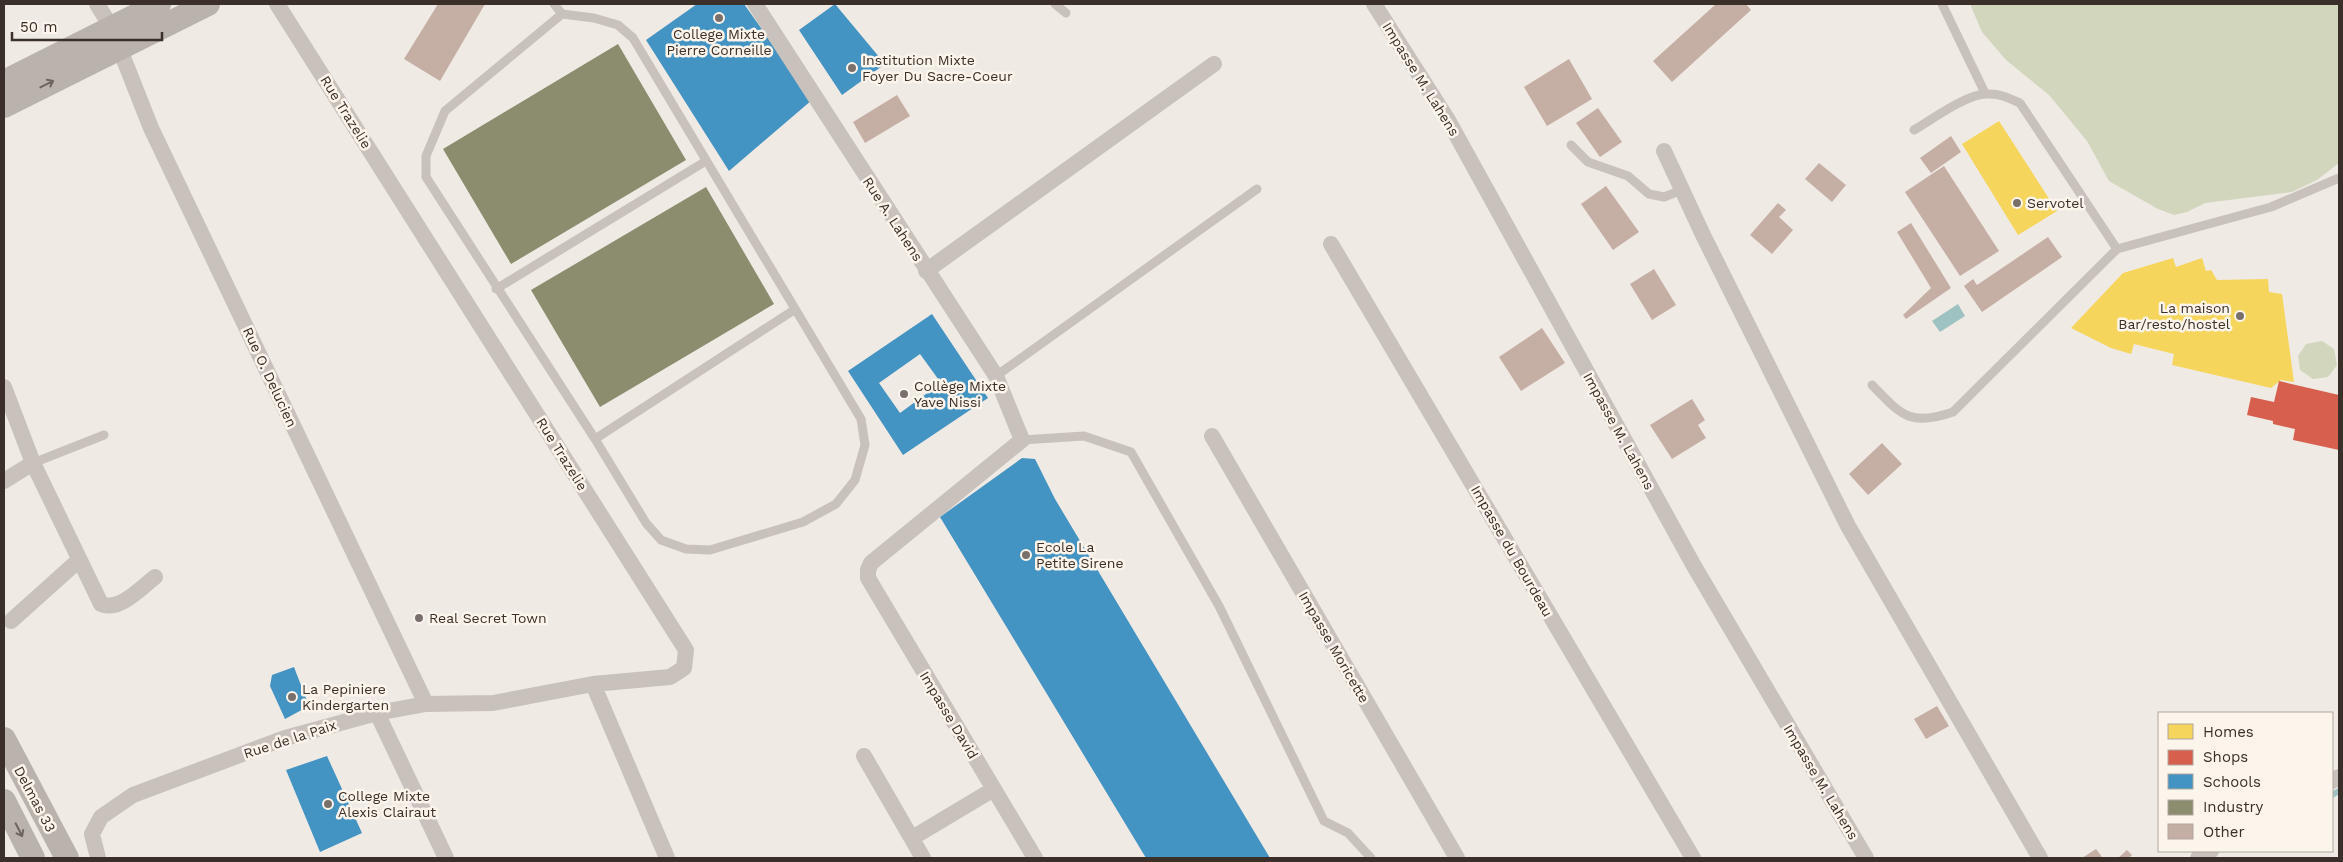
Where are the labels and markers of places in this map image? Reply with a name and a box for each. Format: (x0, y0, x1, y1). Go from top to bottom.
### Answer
marker: College Mixte Pierre Corneille (713, 12, 725, 24)
place label: College Mixte Pierre Corneille (666, 26, 772, 58)
place label: Institution Mixte Foyer Du Sacre-Coeur (862, 52, 1013, 84)
marker: Institution Mixte Foyer Du Sacre-Coeur (846, 62, 858, 74)
place label: Servotel (2027, 195, 2084, 211)
marker: Servotel (2011, 197, 2023, 209)
place label: La maison Bar/resto/hostel (2118, 300, 2231, 332)
marker: La maison Bar/resto/hostel (2234, 310, 2246, 322)
place label: Collège Mixte Yave Nissi (914, 378, 1006, 410)
marker: Collège Mixte Yave Nissi (898, 388, 910, 400)
place label: Ecole La Petite Sirene (1036, 539, 1124, 571)
marker: Ecole La Petite Sirene (1020, 549, 1032, 561)
place label: Real Secret Town (429, 610, 547, 626)
marker: Real Secret Town (413, 612, 425, 624)
place label: La Pepiniere Kindergarten (302, 681, 389, 713)
marker: La Pepiniere Kindergarten (286, 691, 298, 703)
place label: College Mixte Alexis Clairaut (338, 788, 436, 820)
marker: College Mixte Alexis Clairaut (322, 798, 334, 810)

